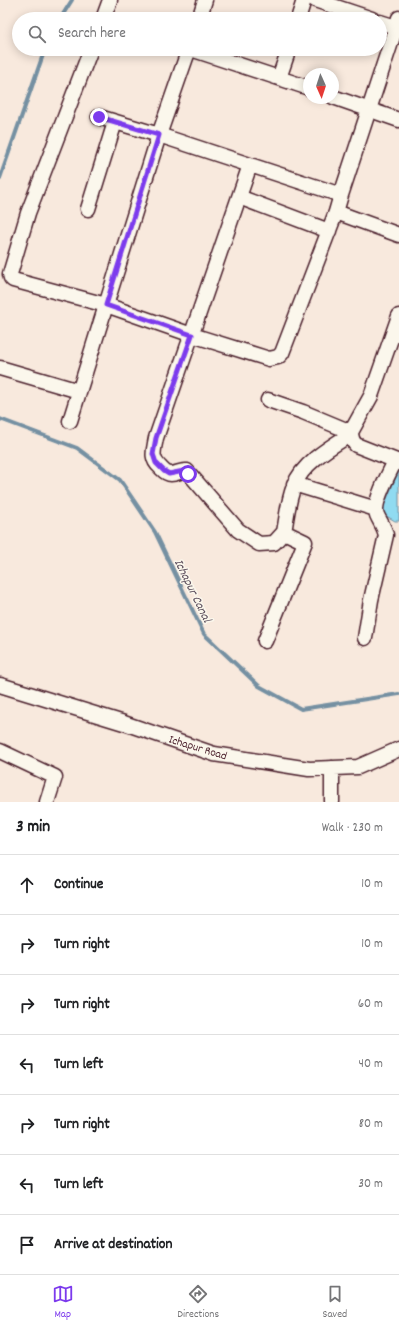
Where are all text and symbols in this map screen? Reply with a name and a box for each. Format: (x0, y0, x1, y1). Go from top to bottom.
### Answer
search box (12, 12, 387, 56)
icon: search (26, 23, 48, 45)
text: Search here (58, 23, 126, 45)
north arrow (303, 68, 339, 104)
route end (90, 108, 108, 126)
route start (179, 465, 197, 483)
water label: Ichapur Canal (168, 556, 216, 627)
street label: Ichapur Road (166, 732, 229, 765)
text: 3 min (16, 816, 50, 840)
text: Walk · 230 m (322, 819, 383, 838)
icon: ahead (16, 874, 38, 896)
text: Continue (54, 874, 103, 896)
text: 10 m (361, 875, 383, 894)
icon: right (16, 934, 38, 956)
text: Turn right (54, 934, 110, 956)
text: 10 m (361, 935, 383, 954)
icon: right (16, 994, 38, 1016)
text: Turn right (54, 994, 110, 1016)
text: 60 m (358, 995, 383, 1014)
icon: left (16, 1054, 38, 1076)
text: Turn left (54, 1054, 103, 1076)
text: 40 m (359, 1055, 383, 1074)
icon: right (16, 1114, 38, 1136)
text: Turn right (54, 1114, 110, 1136)
text: 80 m (359, 1115, 383, 1134)
icon: left (16, 1174, 38, 1196)
text: Turn left (54, 1174, 103, 1196)
text: 30 m (358, 1175, 383, 1194)
icon: arrive (16, 1234, 38, 1256)
text: Arrive at destination (54, 1234, 172, 1256)
tab: Map (52, 1283, 74, 1323)
tab: Directions (177, 1283, 219, 1323)
tab: Saved (323, 1283, 347, 1323)

